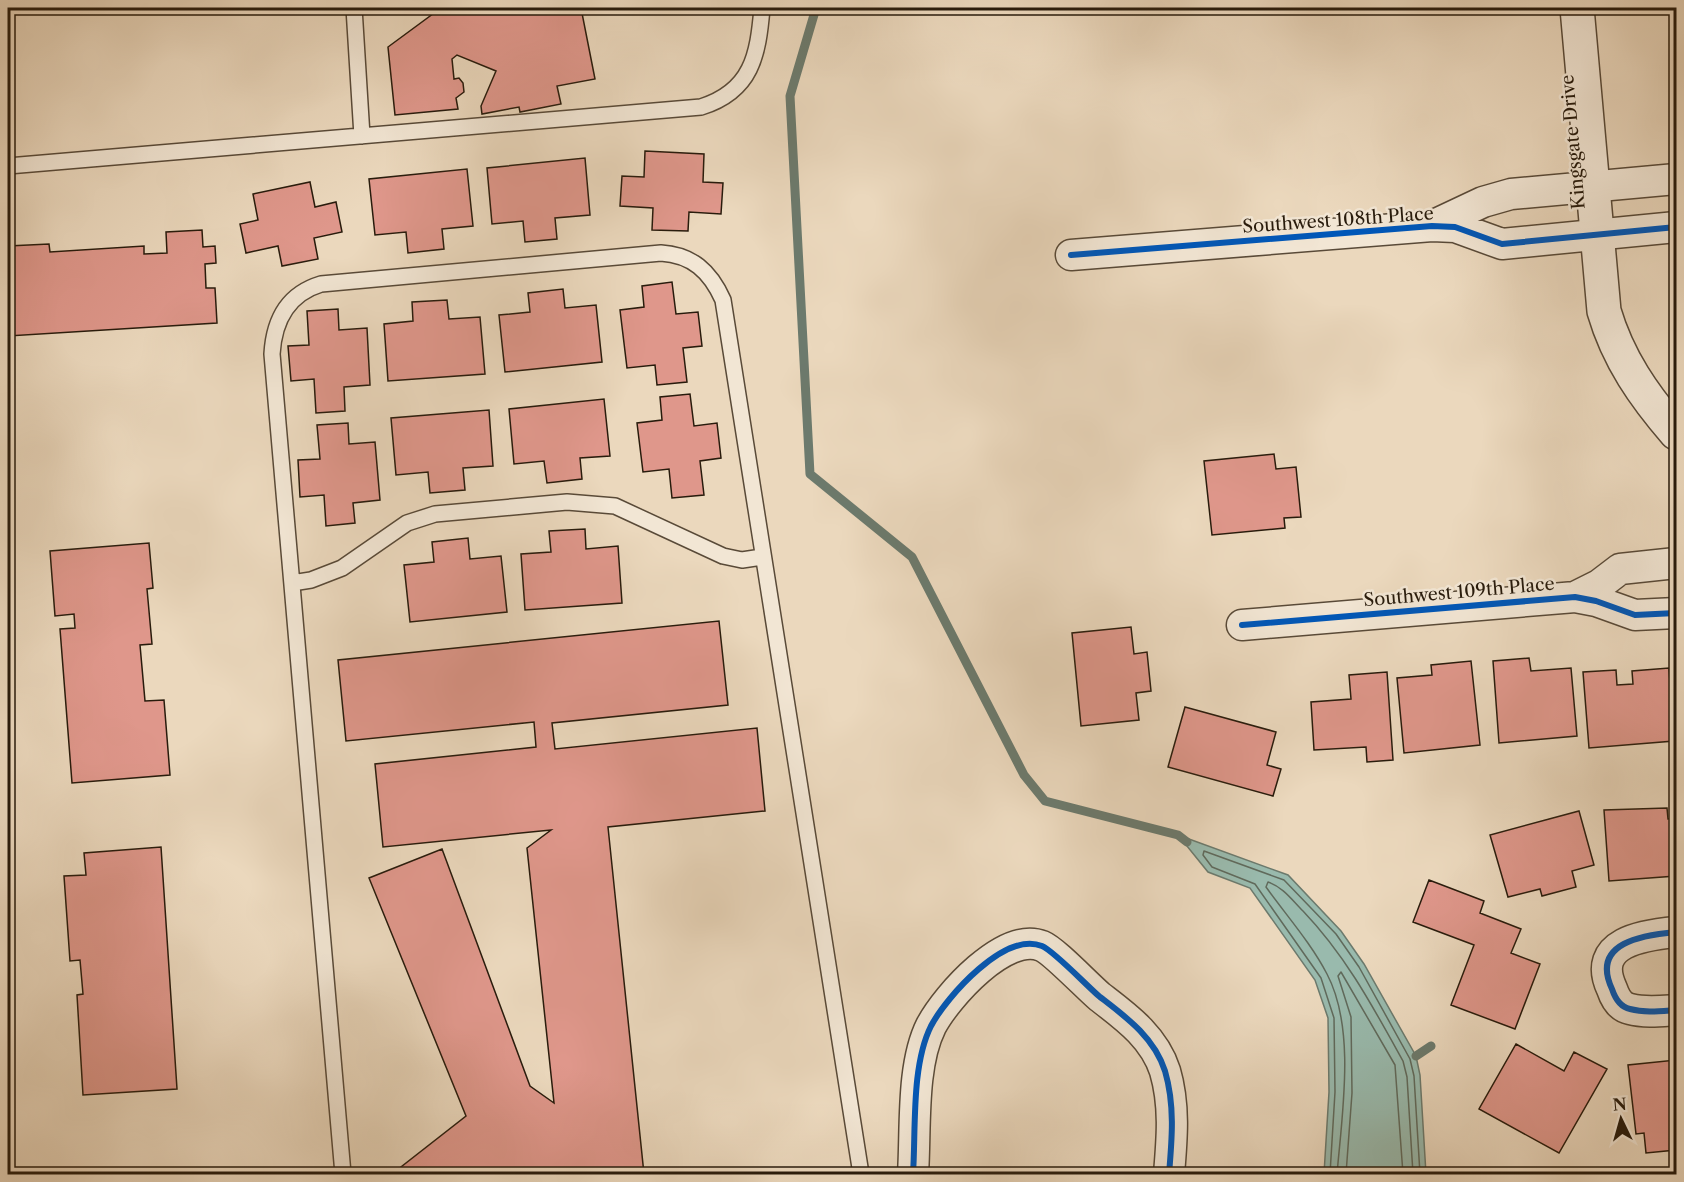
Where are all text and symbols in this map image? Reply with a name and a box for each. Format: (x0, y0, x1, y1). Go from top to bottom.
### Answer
street label: Kingsgate Drive (1556, 74, 1590, 210)
street label: Southwest 108th Place (1242, 202, 1434, 238)
street label: Southwest 109th Place (1363, 573, 1555, 611)
north arrow (1591, 1089, 1651, 1149)
text: N (1612, 1093, 1628, 1115)

